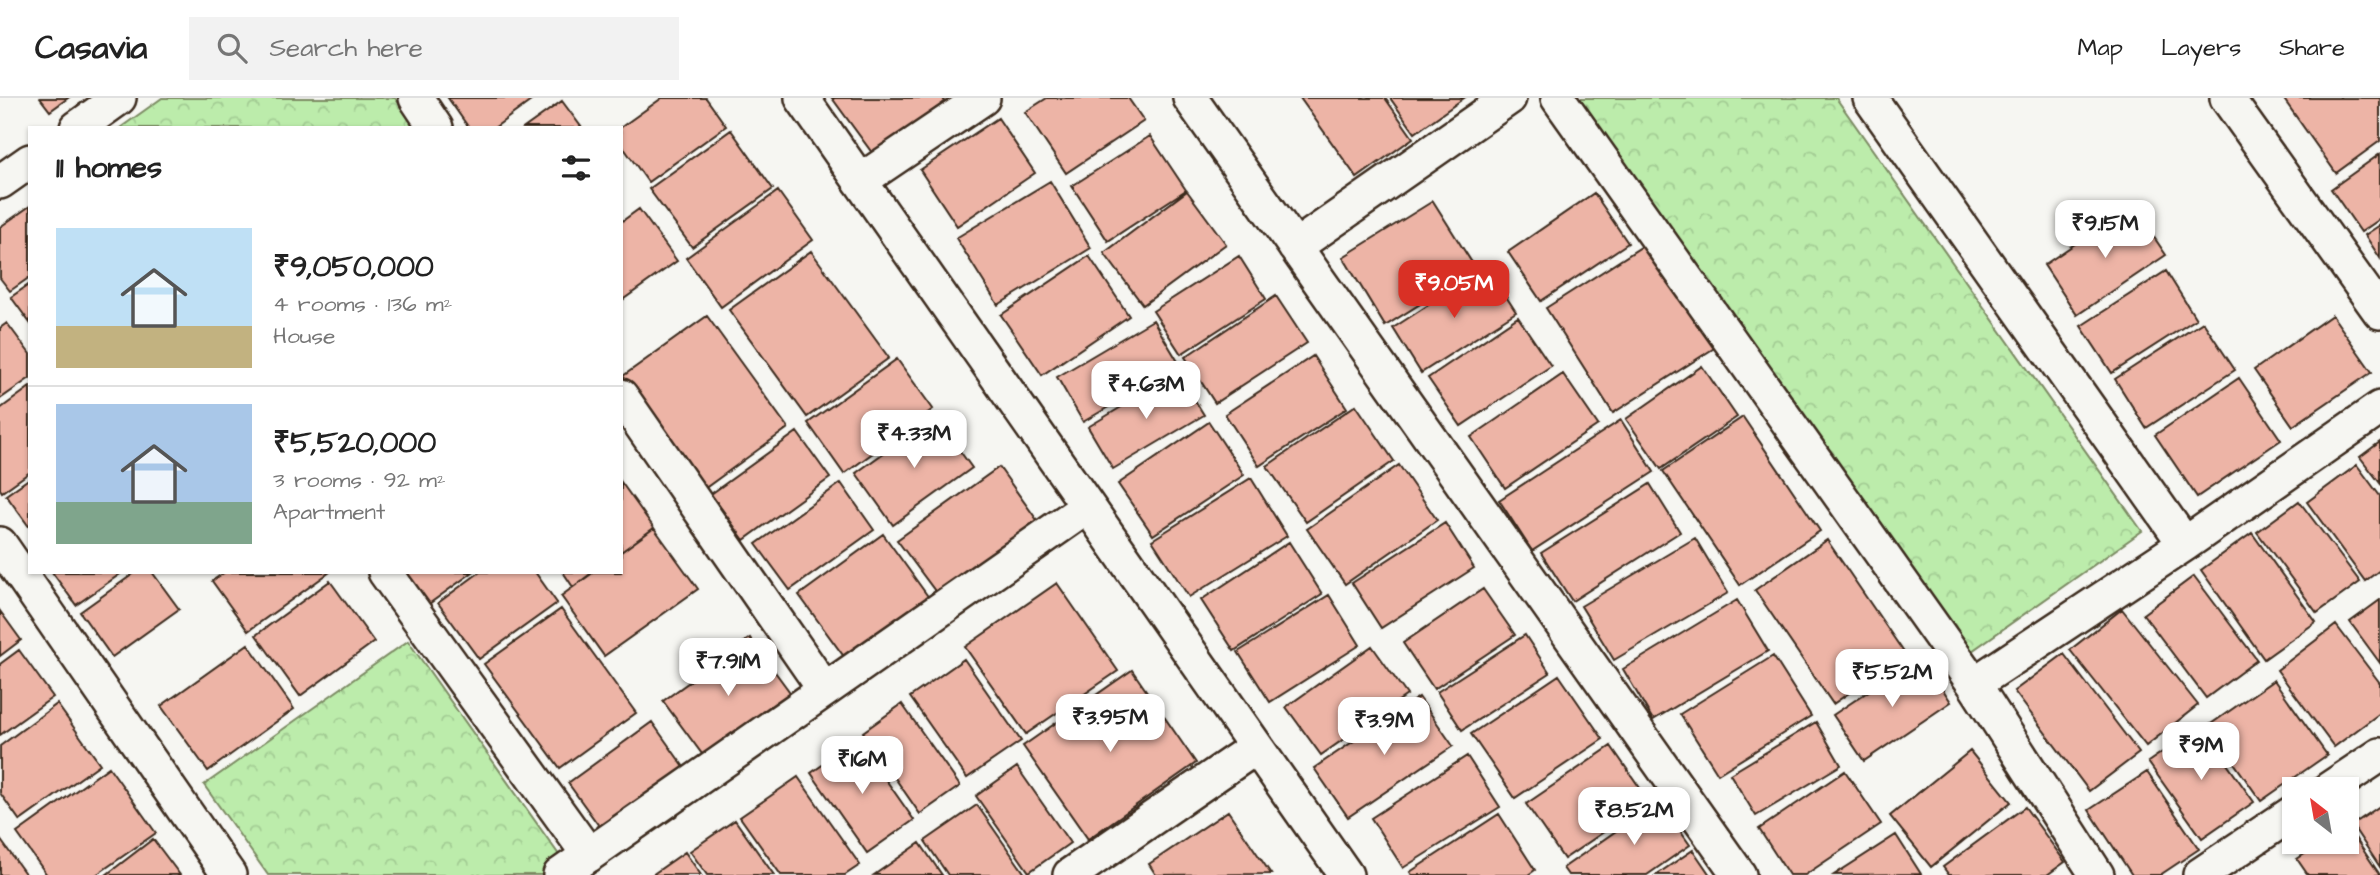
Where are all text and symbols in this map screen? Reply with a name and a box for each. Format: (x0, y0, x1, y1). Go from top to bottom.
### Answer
search box (189, 17, 679, 80)
text: Casavia (35, 25, 147, 71)
icon: search (213, 29, 251, 67)
text: Search here (269, 30, 423, 66)
text: Map (2078, 31, 2123, 65)
text: Layers (2161, 31, 2241, 65)
text: Share (2279, 31, 2345, 65)
text: 11 homes (56, 147, 162, 189)
icon: filters (557, 149, 595, 187)
pin: ₹9.15M (2048, 200, 2162, 260)
text: ₹9.15M (2071, 207, 2139, 239)
text: ₹9,050,000 (273, 246, 434, 288)
icon: home (112, 256, 196, 340)
pin: ₹9.05M (1397, 260, 1511, 320)
text: ₹9.05M (1414, 267, 1494, 299)
text: 4 rooms · 136 m² (273, 288, 452, 320)
text: House (273, 320, 336, 352)
pin: ₹4.63M (1089, 362, 1203, 421)
text: ₹4.63M (1107, 368, 1185, 400)
pin: ₹4.33M (857, 410, 971, 470)
text: ₹4.33M (877, 417, 951, 449)
text: ₹5,520,000 (273, 422, 436, 464)
icon: home (112, 432, 196, 516)
text: 3 rooms · 92 m² (273, 464, 446, 496)
text: Apartment (273, 496, 385, 528)
pin: ₹7.91M (671, 638, 785, 698)
text: ₹7.91M (695, 645, 761, 677)
pin: ₹5.52M (1835, 650, 1949, 709)
text: ₹5.52M (1851, 656, 1933, 688)
pin: ₹3.95M (1053, 694, 1167, 754)
pin: ₹3.9M (1335, 698, 1433, 757)
text: ₹3.95M (1072, 701, 1148, 733)
text: ₹3.9M (1354, 704, 1414, 736)
pin: ₹9M (2167, 722, 2235, 782)
text: ₹9M (2178, 729, 2224, 761)
pin: ₹16M (821, 736, 903, 796)
text: ₹16M (837, 743, 887, 775)
north arrow (2282, 777, 2359, 854)
map controls (2282, 777, 2359, 854)
pin: ₹8.52M (1577, 788, 1691, 847)
text: ₹8.52M (1594, 794, 1674, 826)

